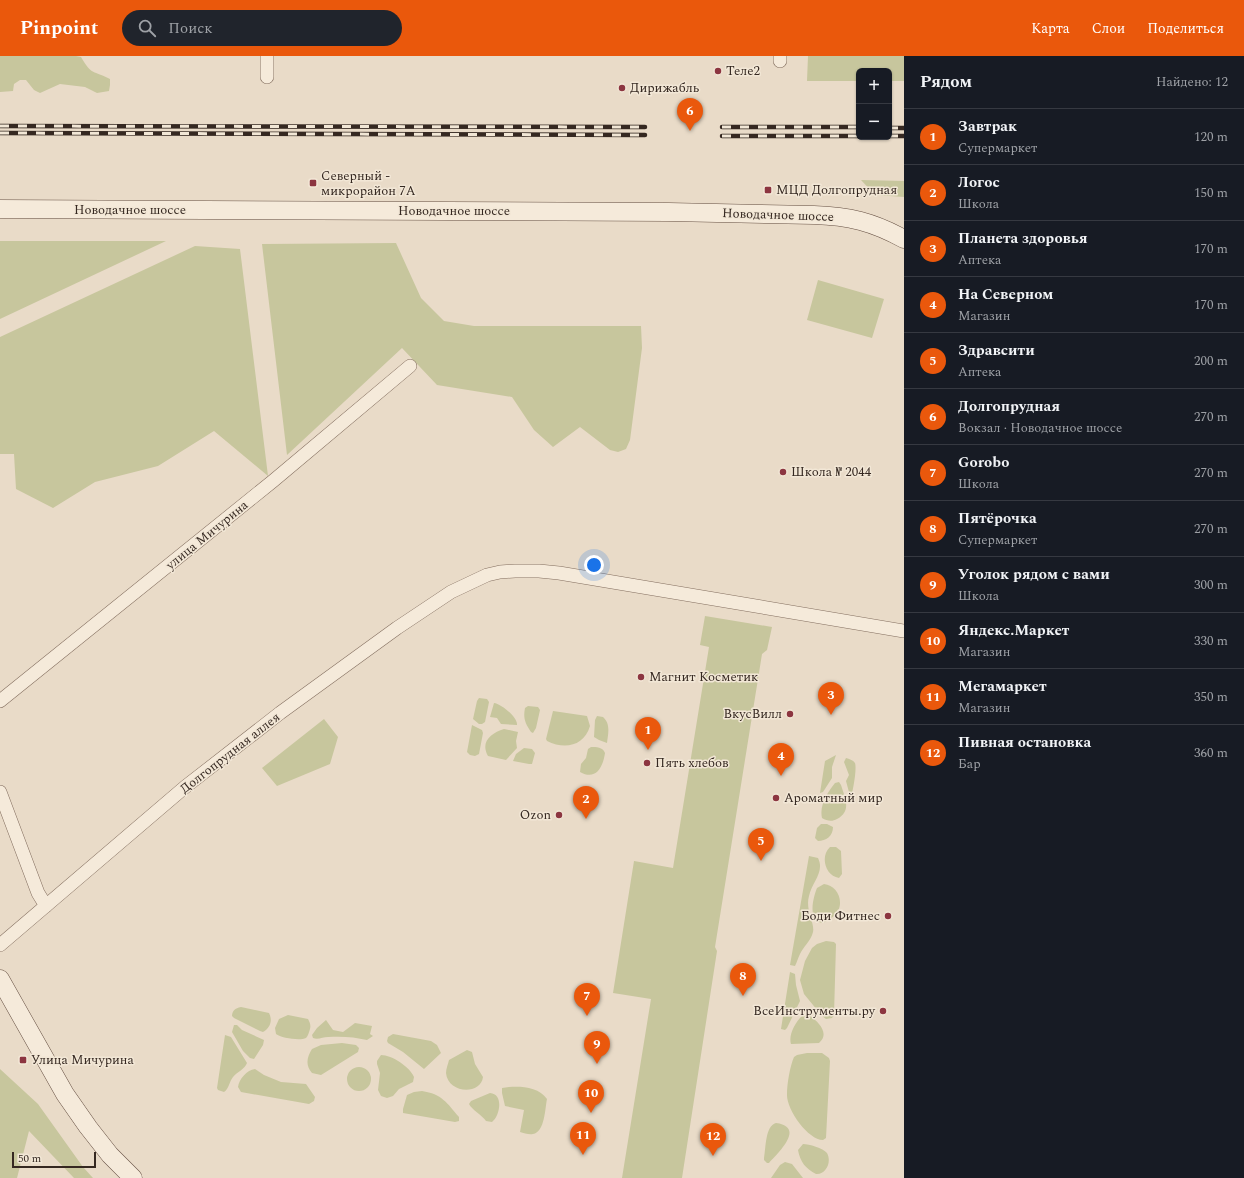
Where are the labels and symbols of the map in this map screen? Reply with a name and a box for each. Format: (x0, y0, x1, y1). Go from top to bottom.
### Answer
place label: Теле2 (726, 61, 760, 81)
marker: Теле2 (713, 66, 723, 76)
place label: Дирижабль (630, 78, 700, 98)
marker: Дирижабль (617, 83, 627, 93)
pin: 6 (677, 98, 703, 131)
place label: Северный - микрорайон 7А (321, 166, 416, 201)
marker: Северный - микрорайон 7А (308, 178, 318, 188)
place label: МЦД Долгопрудная (776, 180, 897, 200)
marker: МЦД Долгопрудная (763, 185, 773, 195)
street label: Новодачное шоссе (74, 200, 186, 220)
street label: Новодачное шоссе (398, 201, 510, 221)
street label: Новодачное шоссе (722, 203, 834, 227)
place label: Школа № 2044 (791, 462, 872, 482)
marker: Школа № 2044 (778, 467, 788, 477)
street label: улица Мичурина (161, 495, 253, 575)
your location (584, 555, 604, 575)
place label: Магнит Косметик (649, 667, 758, 687)
marker: Магнит Косметик (636, 672, 646, 682)
pin: 3 (818, 682, 844, 715)
place label: ВкусВилл (723, 704, 782, 724)
street label: Долгопрудная аллея (176, 707, 284, 799)
marker: ВкусВилл (785, 709, 795, 719)
pin: 1 (635, 717, 661, 750)
pin: 4 (768, 743, 794, 776)
place label: Пять хлебов (655, 753, 729, 773)
marker: Пять хлебов (642, 758, 652, 768)
pin: 2 (573, 786, 599, 819)
place label: Ароматный мир (784, 788, 883, 808)
marker: Ароматный мир (771, 793, 781, 803)
place label: Ozon (520, 805, 551, 825)
marker: Ozon (554, 810, 564, 820)
pin: 5 (748, 828, 774, 861)
place label: Боди Фитнес (801, 906, 880, 926)
marker: Боди Фитнес (883, 911, 893, 921)
pin: 8 (730, 963, 756, 996)
pin: 7 (574, 983, 600, 1016)
place label: ВсеИнструменты.ру (753, 1001, 876, 1021)
marker: ВсеИнструменты.ру (878, 1006, 888, 1016)
pin: 9 (584, 1031, 610, 1064)
place label: Улица Мичурина (31, 1050, 135, 1070)
marker: Улица Мичурина (18, 1055, 28, 1065)
pin: 10 (578, 1080, 604, 1113)
pin: 11 (570, 1122, 596, 1155)
pin: 12 (700, 1123, 726, 1156)
scale bar (12, 1150, 96, 1169)

